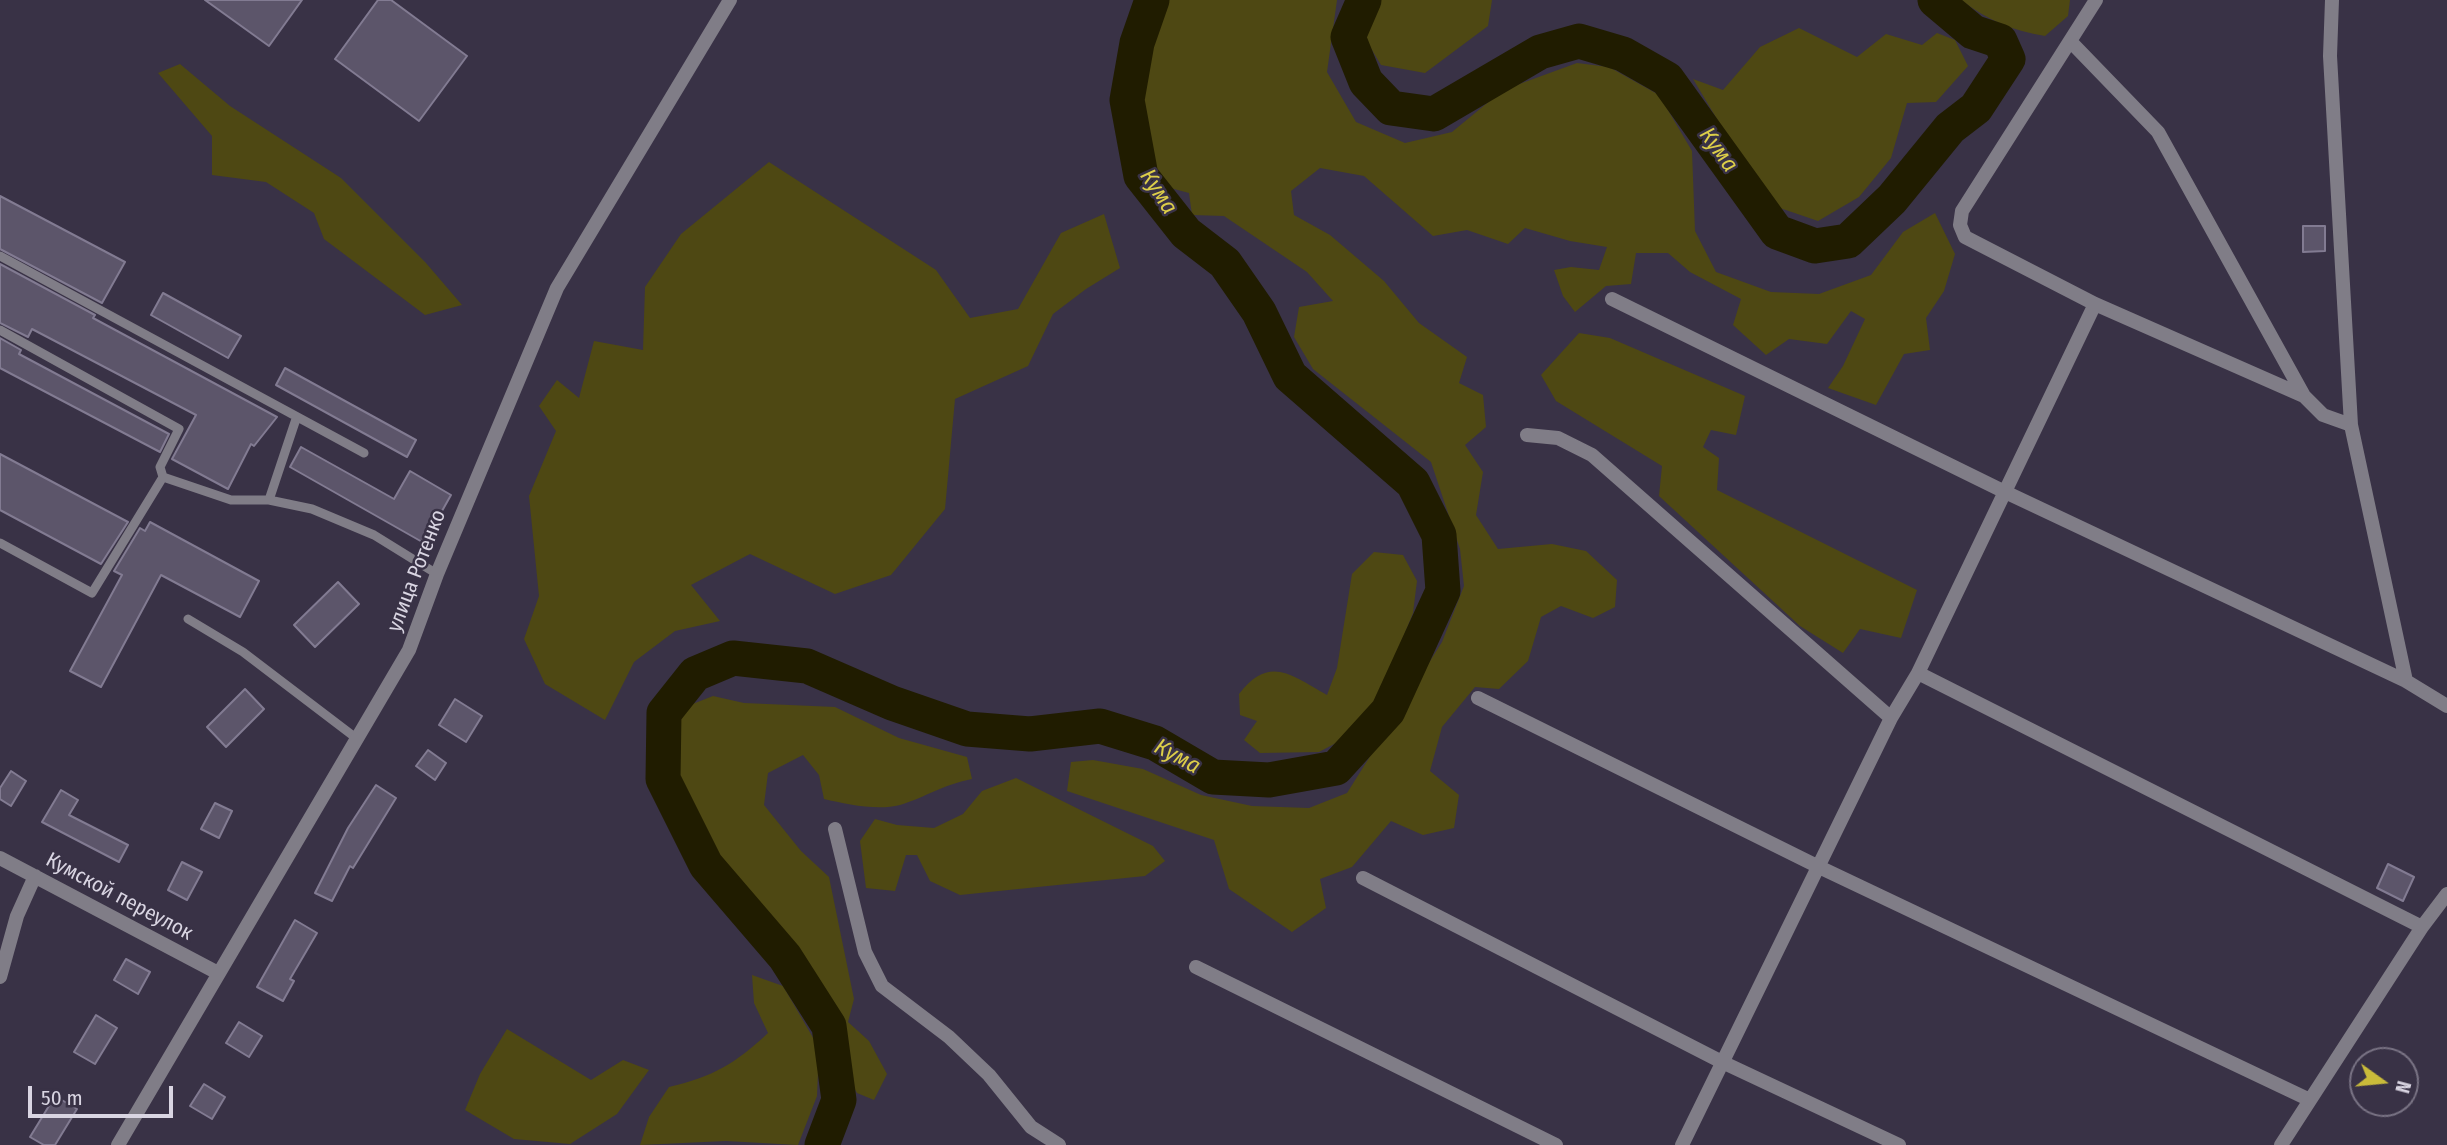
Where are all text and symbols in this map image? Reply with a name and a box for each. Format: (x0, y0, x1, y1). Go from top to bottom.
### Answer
water label: Кума (1693, 122, 1743, 178)
water label: Кума (1133, 164, 1183, 220)
street label: улица Ротенко (382, 506, 452, 636)
water label: Кума (1149, 733, 1205, 781)
street label: Кумской переулок (41, 848, 197, 946)
north arrow (2349, 1047, 2419, 1117)
scale bar (32, 1072, 177, 1116)
text: N (2390, 1079, 2415, 1096)
text: 50 m (41, 1085, 83, 1111)

